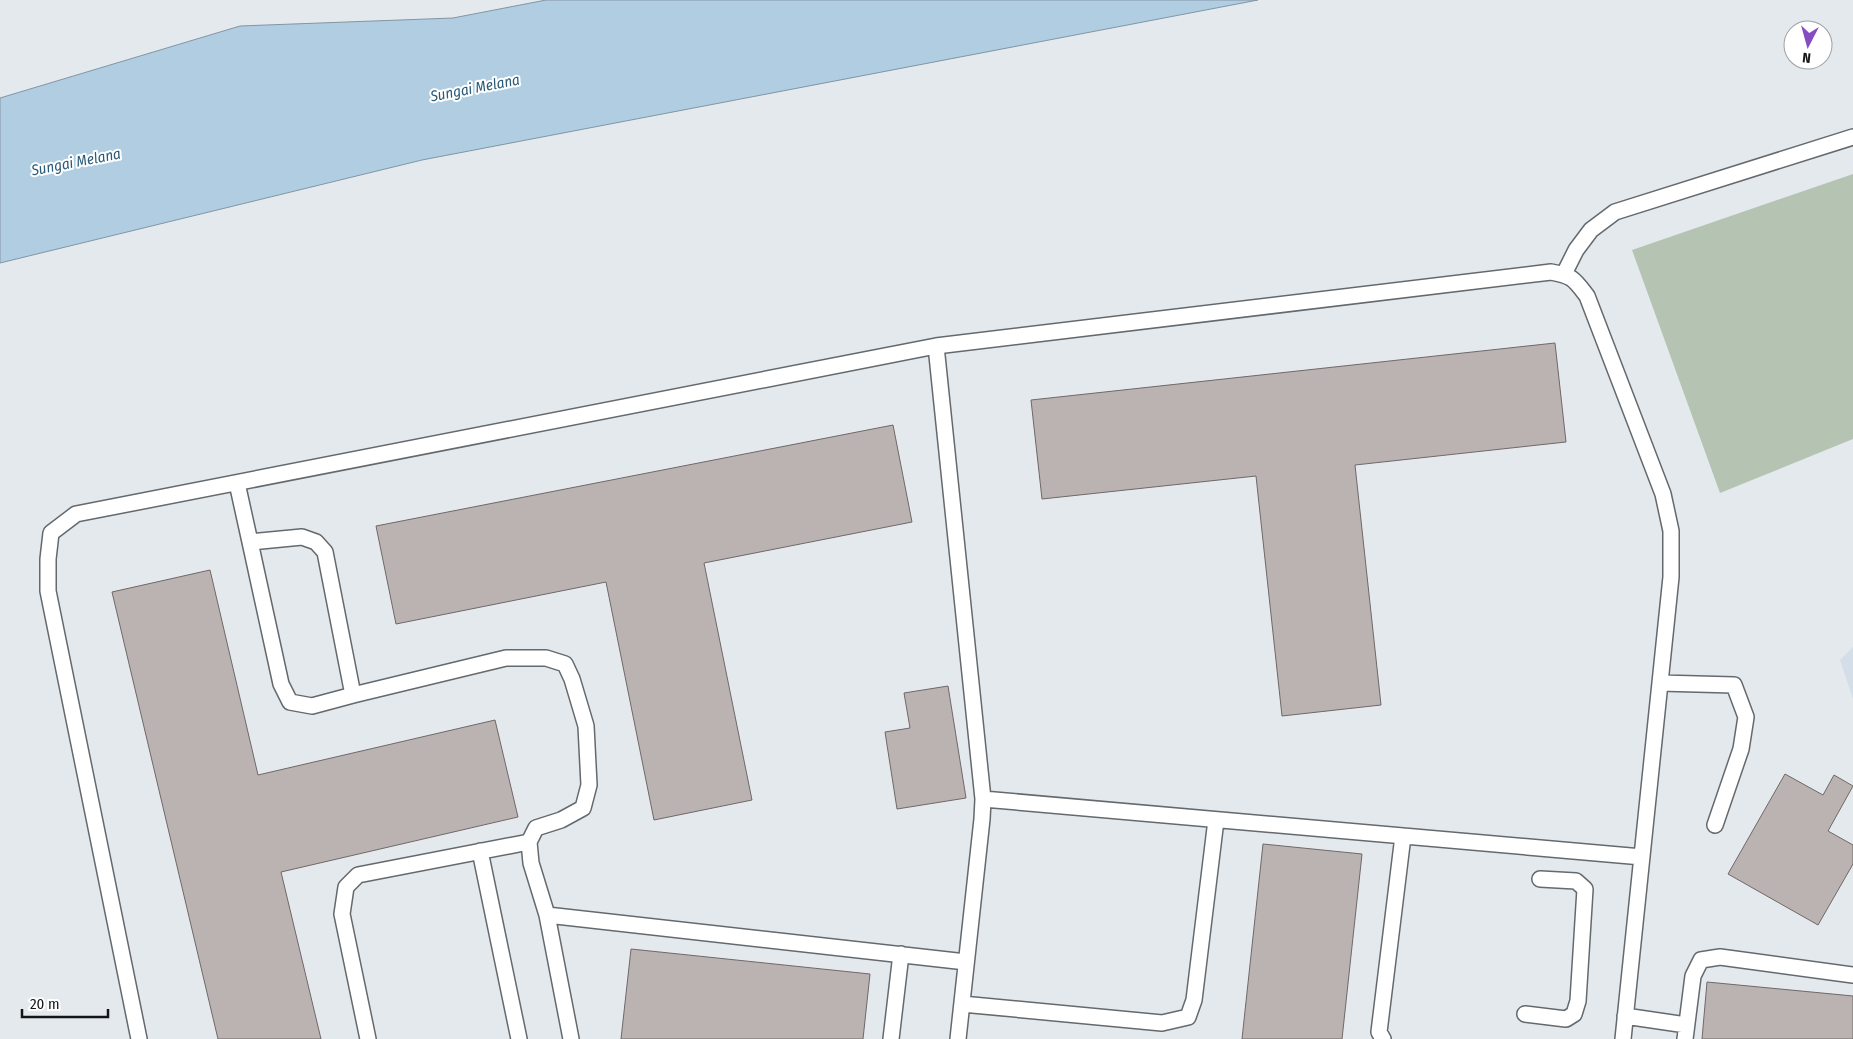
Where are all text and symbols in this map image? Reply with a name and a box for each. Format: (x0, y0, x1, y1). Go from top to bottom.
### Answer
north arrow (1783, 20, 1833, 70)
text: N (1802, 49, 1812, 66)
water label: Sungai Melana (428, 70, 521, 106)
water label: Sungai Melana (29, 144, 122, 180)
scale bar (22, 986, 109, 1018)
text: 20 m (30, 995, 60, 1013)

